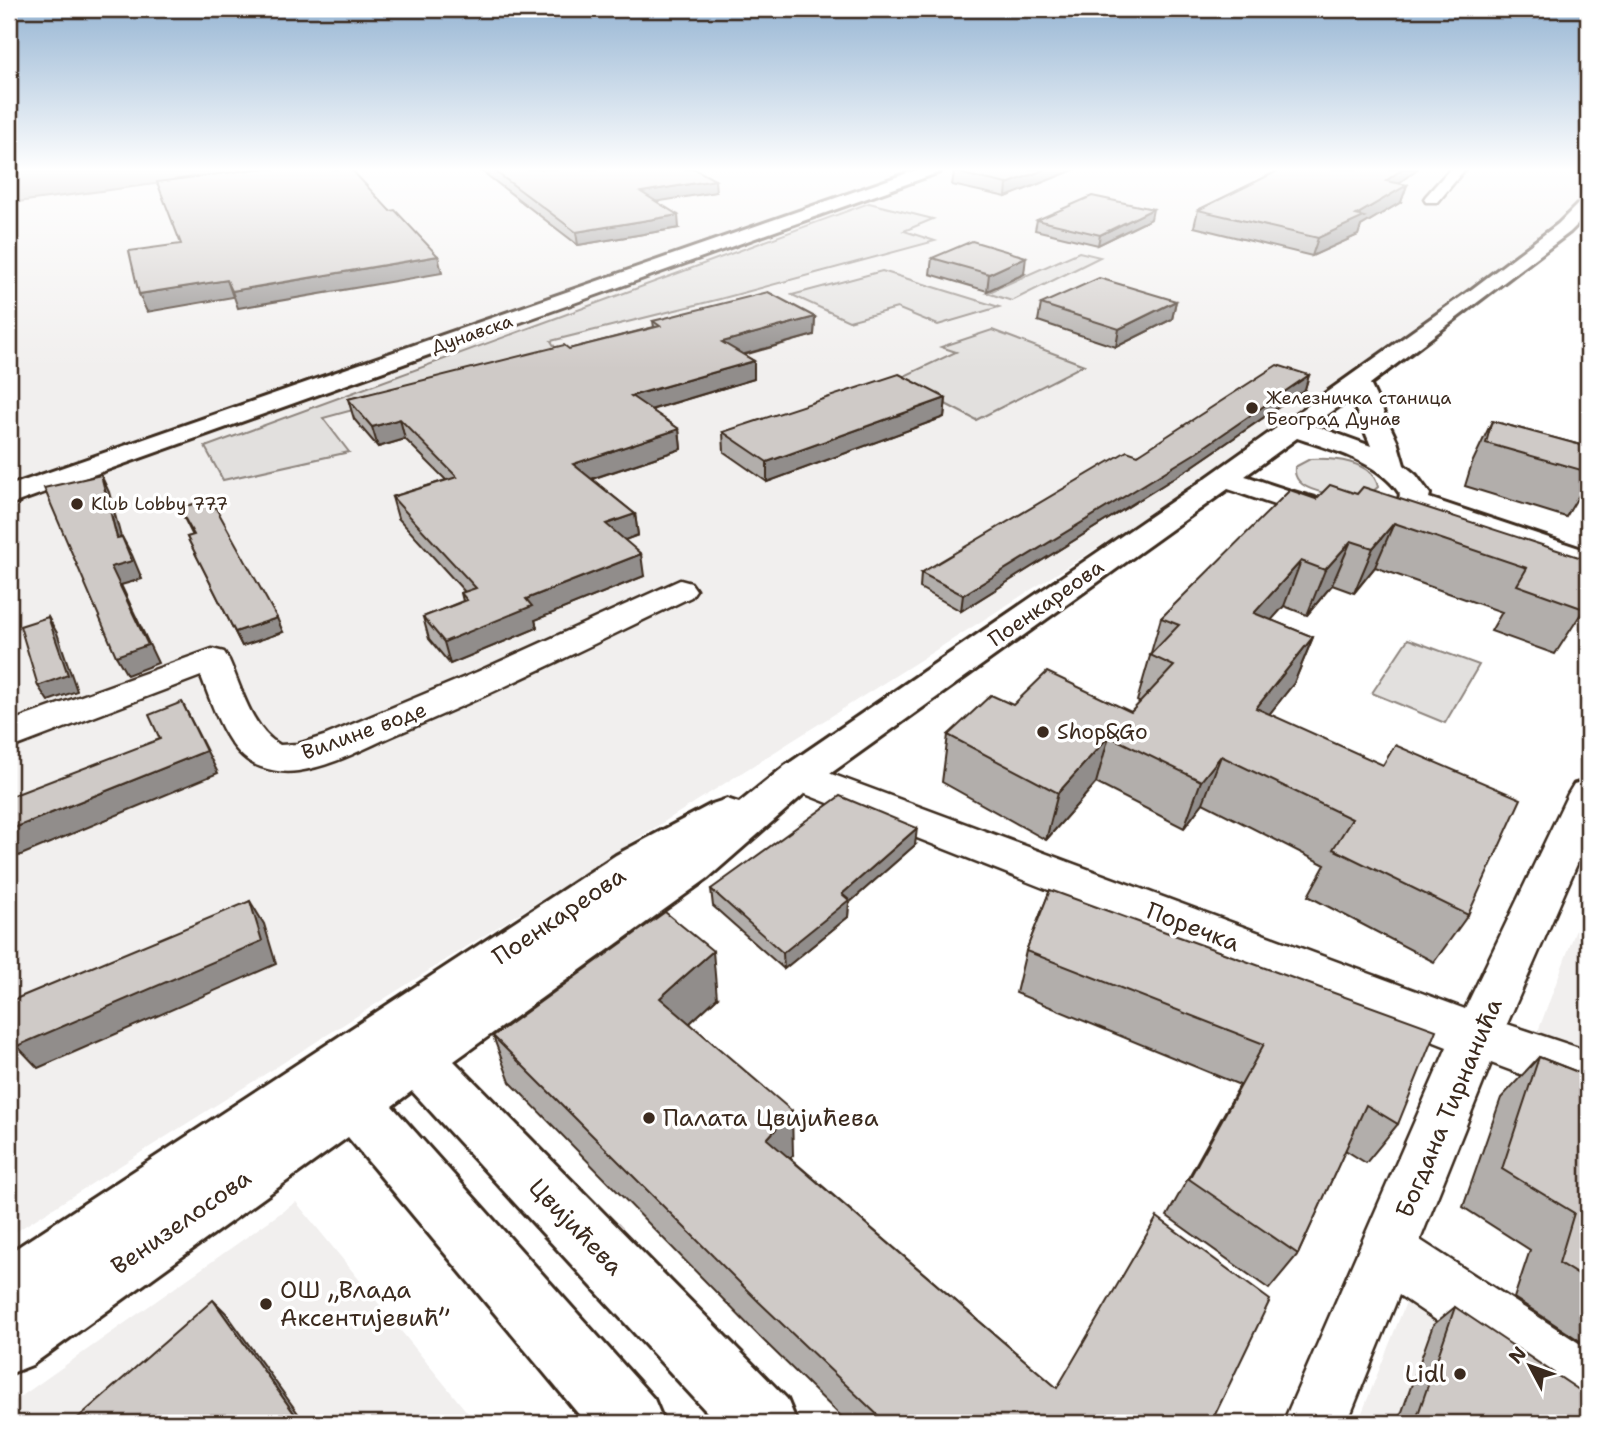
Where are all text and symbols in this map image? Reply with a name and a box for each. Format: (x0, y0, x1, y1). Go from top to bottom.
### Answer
street label: Дунавска (428, 309, 516, 359)
place label: Железничка станица Београд Дунав (1266, 386, 1452, 431)
marker: Железничка станица Београд Дунав (1244, 400, 1260, 416)
place label: Klub Lobby 777 (91, 492, 228, 516)
marker: Klub Lobby 777 (69, 496, 85, 512)
street label: Поенкареова (983, 553, 1109, 653)
street label: Вилине воде (298, 695, 430, 767)
place label: Shop&Go (1057, 718, 1148, 746)
marker: Shop&Go (1035, 724, 1051, 740)
street label: Поенкареова (486, 860, 632, 972)
street label: Поречка (1142, 895, 1244, 959)
street label: Богдана Тирнанића (1388, 993, 1510, 1223)
place label: Палата Цвијићева (663, 1102, 879, 1134)
marker: Палата Цвијићева (641, 1110, 657, 1126)
street label: Венизелосова (105, 1162, 257, 1282)
street label: Цвијићева (522, 1172, 630, 1282)
place label: ОШ „Влада Аксентијевић” (280, 1274, 450, 1334)
marker: ОШ „Влада Аксентијевић” (258, 1296, 274, 1312)
north arrow (1496, 1330, 1566, 1400)
text: N (1503, 1341, 1532, 1369)
place label: Lidl (1405, 1358, 1447, 1390)
marker: Lidl (1452, 1366, 1468, 1382)

